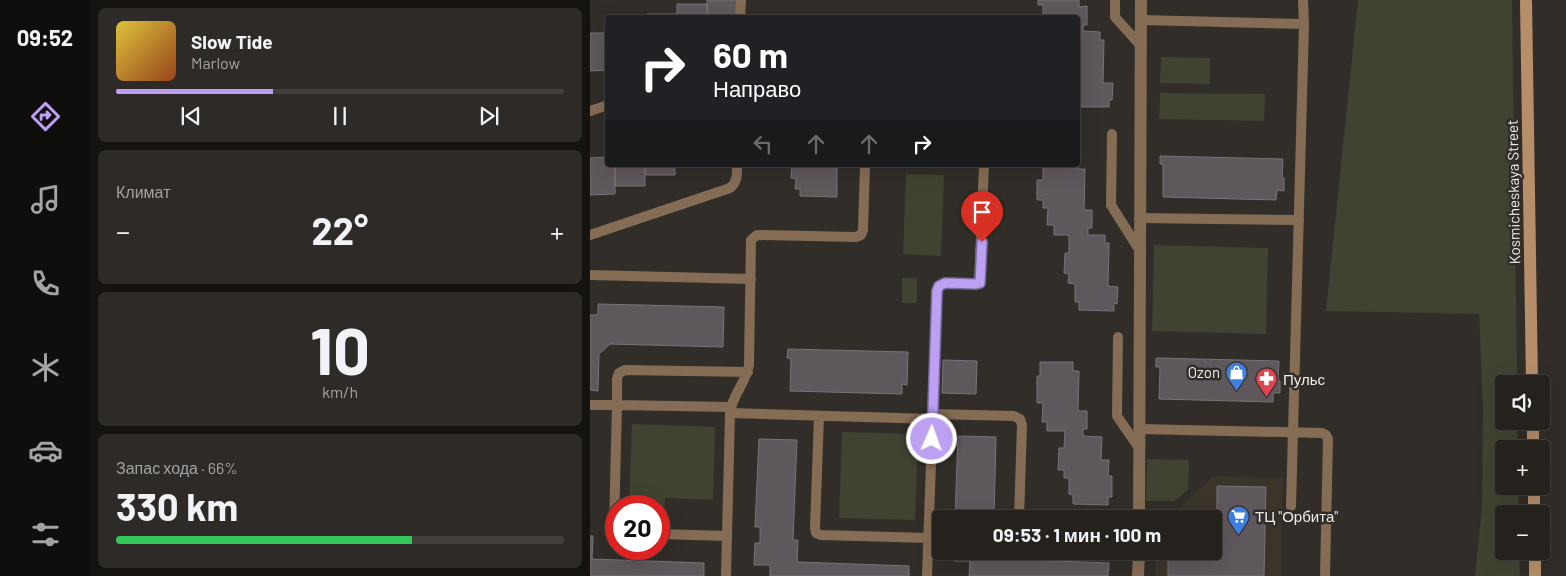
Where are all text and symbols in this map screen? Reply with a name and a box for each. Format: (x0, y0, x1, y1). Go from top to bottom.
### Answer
text: 09:52 (17, 24, 73, 50)
text: Slow Tide (191, 30, 273, 53)
text: 60 m (713, 33, 788, 75)
icon: right (630, 35, 695, 100)
text: Marlow (191, 53, 240, 72)
text: Направо (713, 75, 801, 101)
icon: directions (28, 99, 63, 134)
icon: previous (177, 102, 205, 130)
icon: pause (326, 102, 354, 130)
icon: next (475, 102, 503, 130)
street label: Kosmicheskaya Street (1503, 119, 1523, 265)
icon: left (749, 130, 777, 158)
icon: ahead (802, 130, 830, 158)
icon: ahead (855, 130, 883, 158)
icon: right (908, 130, 936, 158)
icon: music (28, 182, 63, 217)
text: Климат (116, 182, 170, 201)
pin (961, 191, 1003, 242)
icon: arrive (968, 198, 996, 226)
text: 22° (312, 207, 368, 253)
text: − (116, 214, 130, 248)
text: + (550, 214, 564, 248)
icon: phone (28, 266, 63, 301)
text: 10 (310, 310, 370, 388)
icon: climate (28, 350, 63, 385)
shop icon: Ozon (1224, 360, 1248, 391)
place label: Ozon (1188, 363, 1220, 381)
pharmacy icon: Пульс (1255, 367, 1279, 398)
place label: Пульс (1283, 370, 1326, 388)
map controls (1495, 375, 1550, 560)
button: sound (1495, 375, 1550, 430)
text: km/h (322, 382, 358, 401)
position arrow (905, 412, 957, 464)
icon: car (28, 433, 63, 468)
button: + (1495, 440, 1550, 495)
text: Запас хода · 66% (116, 458, 238, 477)
text: 330 km (116, 483, 238, 529)
speed limit sign: 20 (605, 495, 670, 560)
supermarket icon: ТЦ "Орбита" (1227, 504, 1251, 535)
button: − (1495, 505, 1550, 560)
place label: ТЦ "Орбита" (1255, 507, 1338, 525)
icon: filters (28, 517, 63, 552)
text: 09:53 · 1 мин · 100 m (993, 523, 1161, 546)

